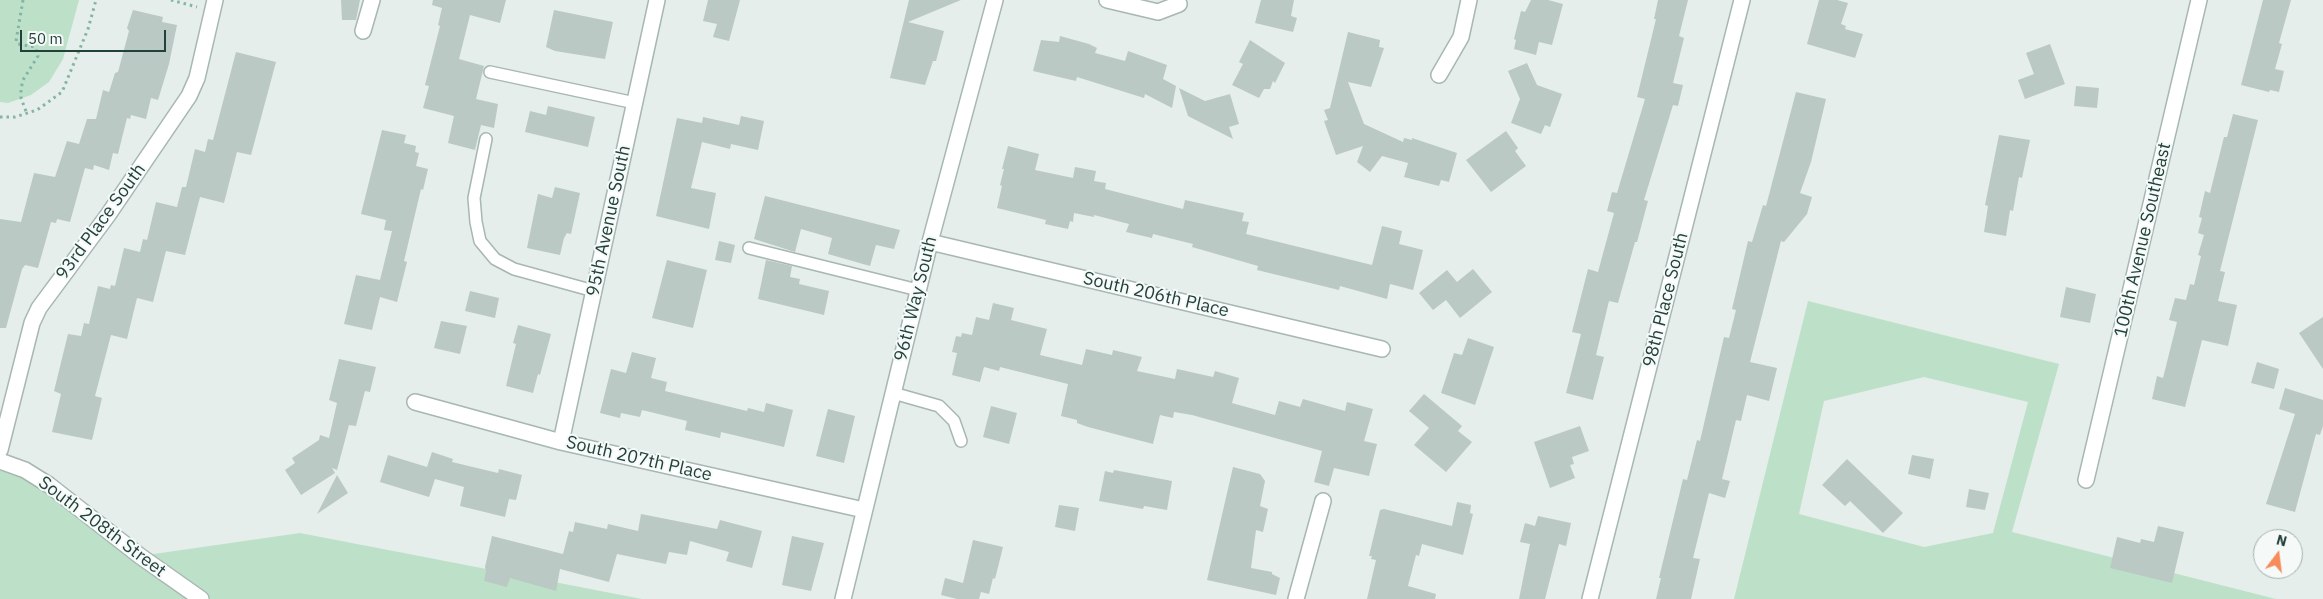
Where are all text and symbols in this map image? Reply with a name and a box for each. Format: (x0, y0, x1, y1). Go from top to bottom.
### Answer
scale bar (22, 20, 169, 52)
text: 50 m (28, 29, 63, 48)
street label: 100th Avenue Southeast (2110, 140, 2176, 340)
street label: 95th Avenue South (582, 143, 636, 299)
street label: 93rd Place South (52, 160, 150, 284)
street label: 98th Place South (1639, 230, 1693, 370)
street label: 96th Way South (890, 234, 942, 364)
street label: South 206th Place (1081, 268, 1231, 322)
street label: South 207th Place (564, 432, 714, 486)
street label: South 208th Street (34, 472, 170, 582)
north arrow (2253, 529, 2303, 579)
text: N (2274, 530, 2289, 550)

